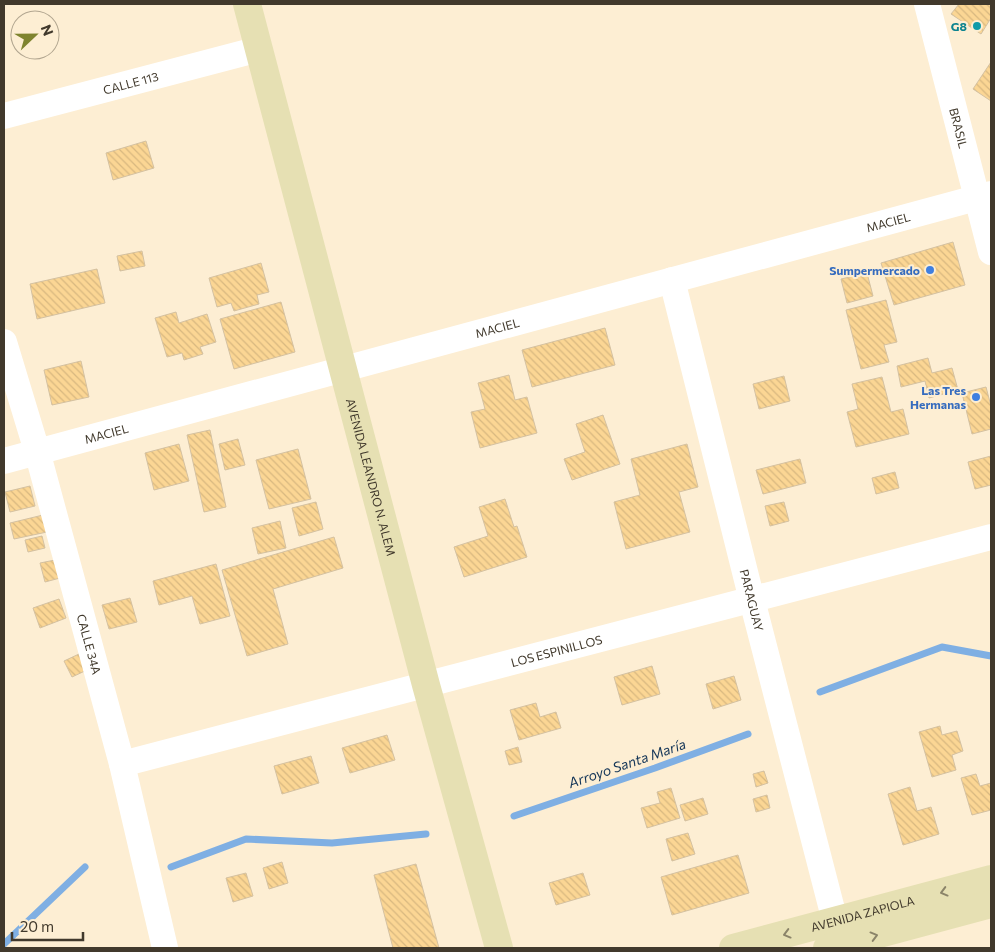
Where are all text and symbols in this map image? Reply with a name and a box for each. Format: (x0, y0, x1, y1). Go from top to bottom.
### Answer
north arrow (10, 10, 60, 60)
place label: G8 (951, 19, 967, 33)
marker: G8 (971, 20, 983, 32)
text: N (38, 22, 57, 38)
street label: CALLE 113 (101, 69, 160, 97)
street label: BRASIL (947, 106, 971, 150)
street label: MACIEL (865, 209, 912, 234)
place label: Sumpermercado (829, 263, 920, 277)
marker: Sumpermercado (924, 264, 936, 276)
street label: MACIEL (474, 315, 521, 340)
place label: Las Tres Hermanas (910, 383, 966, 411)
marker: Las Tres Hermanas (970, 391, 982, 403)
street label: AVENIDA LEANDRO N. ALEM (344, 397, 399, 557)
street label: MACIEL (83, 421, 130, 446)
street label: PARAGUAY (738, 568, 767, 633)
street label: CALLE 34A (75, 612, 104, 676)
street label: LOS ESPINILLOS (509, 632, 604, 669)
water label: Arroyo Santa María (565, 735, 688, 791)
one-way arrow (941, 886, 949, 896)
street label: AVENIDA ZAPIOLA (809, 893, 916, 934)
scale bar (12, 910, 84, 942)
text: 20 m (20, 917, 54, 935)
one-way arrow (784, 928, 792, 938)
one-way arrow (870, 931, 878, 941)

